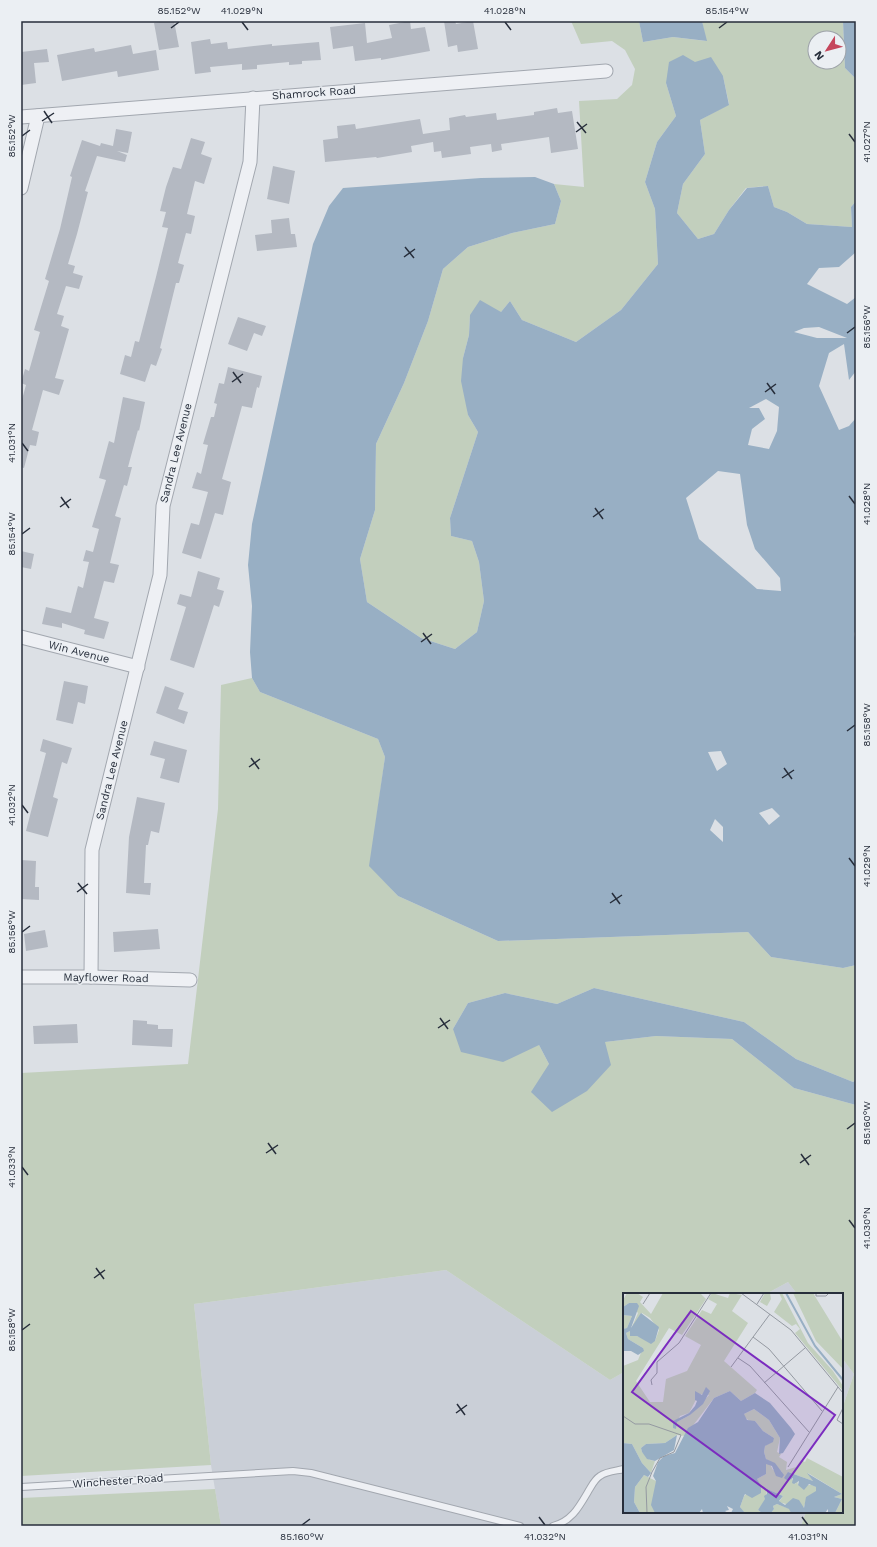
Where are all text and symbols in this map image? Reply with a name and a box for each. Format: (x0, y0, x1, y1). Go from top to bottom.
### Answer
text: 85.152°W (157, 5, 201, 16)
text: 41.029°N (221, 5, 263, 16)
text: 41.028°N (484, 5, 526, 16)
text: 85.154°W (705, 5, 749, 16)
north arrow (807, 30, 847, 70)
text: N (812, 48, 827, 63)
street label: Shamrock Road (272, 84, 356, 102)
text: 85.152°W (6, 114, 17, 158)
text: 41.027°N (861, 121, 872, 163)
text: 85.156°W (861, 305, 872, 349)
street label: Sandra Lee Avenue (157, 402, 195, 504)
text: 41.031°N (6, 423, 17, 463)
text: 41.028°N (861, 483, 872, 525)
text: 85.154°W (6, 512, 17, 556)
street label: Win Avenue (47, 638, 111, 666)
text: 85.158°W (861, 703, 872, 747)
street label: Sandra Lee Avenue (93, 719, 131, 821)
text: 41.032°N (6, 784, 17, 826)
text: 41.029°N (861, 845, 872, 887)
text: 85.156°W (6, 910, 17, 954)
street label: Mayflower Road (63, 971, 149, 985)
text: 85.160°W (861, 1101, 872, 1145)
text: 41.033°N (6, 1146, 17, 1188)
text: 41.030°N (861, 1207, 872, 1249)
inset map (623, 1293, 843, 1513)
text: 85.158°W (6, 1308, 17, 1352)
street label: Winchester Road (72, 1471, 164, 1491)
text: 85.160°W (280, 1531, 324, 1542)
text: 41.032°N (524, 1531, 566, 1542)
text: 41.031°N (788, 1531, 828, 1542)

